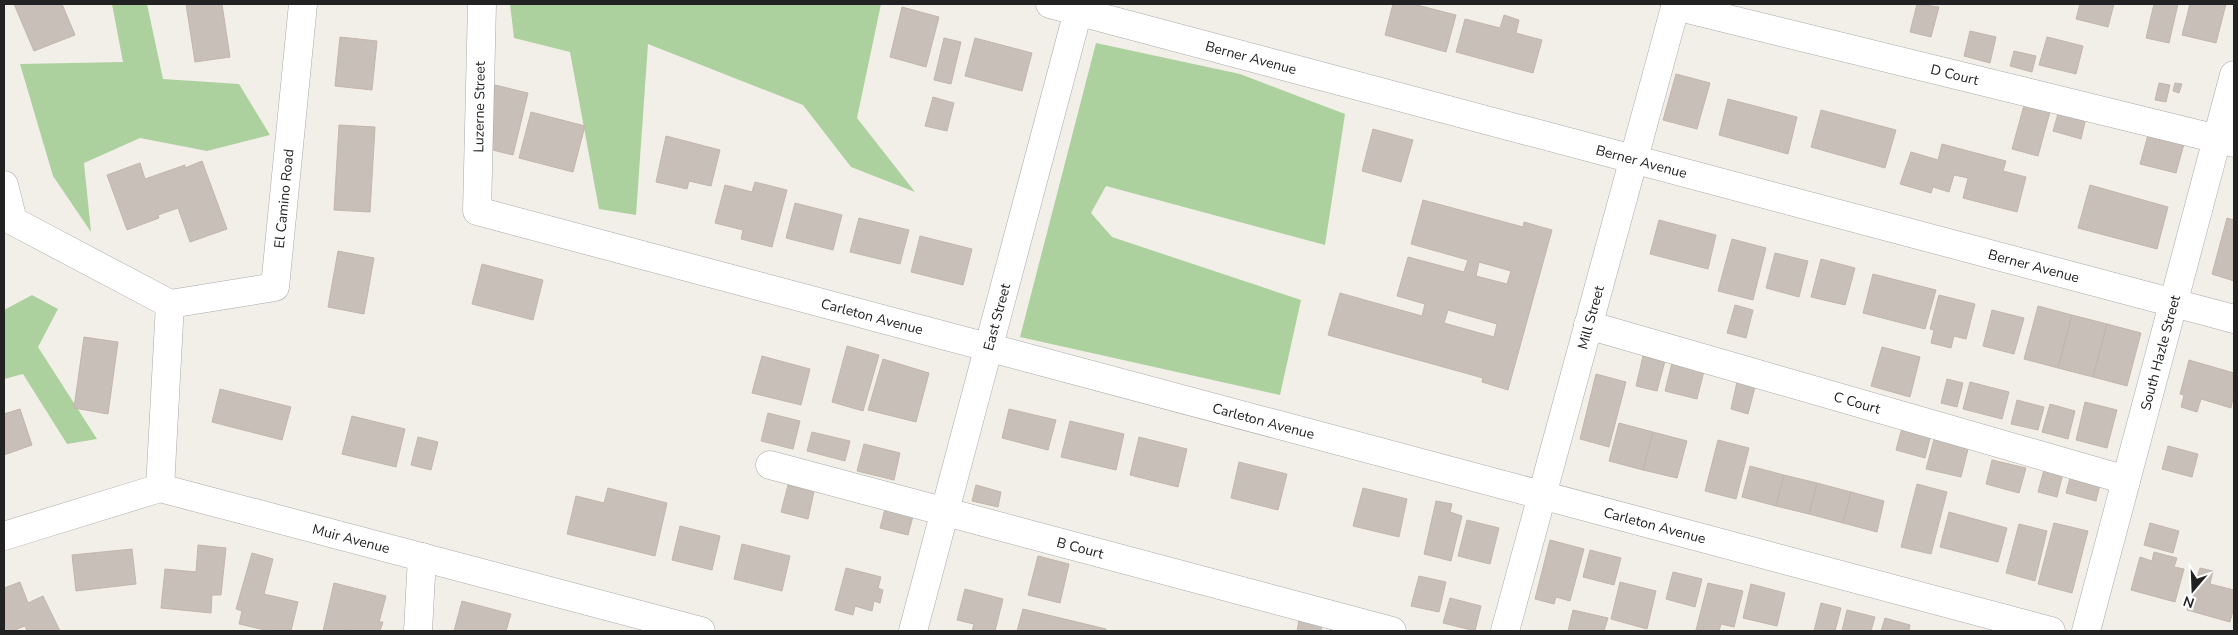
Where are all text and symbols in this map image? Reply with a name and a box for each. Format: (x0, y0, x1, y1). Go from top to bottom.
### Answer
street label: Berner Avenue (1203, 37, 1299, 79)
street label: D Court (1929, 60, 1981, 90)
street label: Luzerne Street (469, 61, 490, 153)
street label: Berner Avenue (1594, 141, 1689, 183)
street label: El Camino Road (270, 148, 299, 249)
street label: Berner Avenue (1986, 245, 2081, 287)
street label: East Street (979, 281, 1015, 353)
street label: Mill Street (1573, 283, 1609, 352)
street label: South Hazle Street (2136, 293, 2185, 413)
street label: Carleton Avenue (819, 294, 925, 340)
street label: C Court (1831, 387, 1883, 419)
street label: Carleton Avenue (1210, 399, 1316, 444)
street label: Carleton Avenue (1601, 503, 1708, 548)
street label: Muir Avenue (310, 520, 392, 558)
street label: B Court (1054, 533, 1106, 564)
north arrow (2168, 565, 2218, 615)
text: N (2181, 591, 2197, 613)

